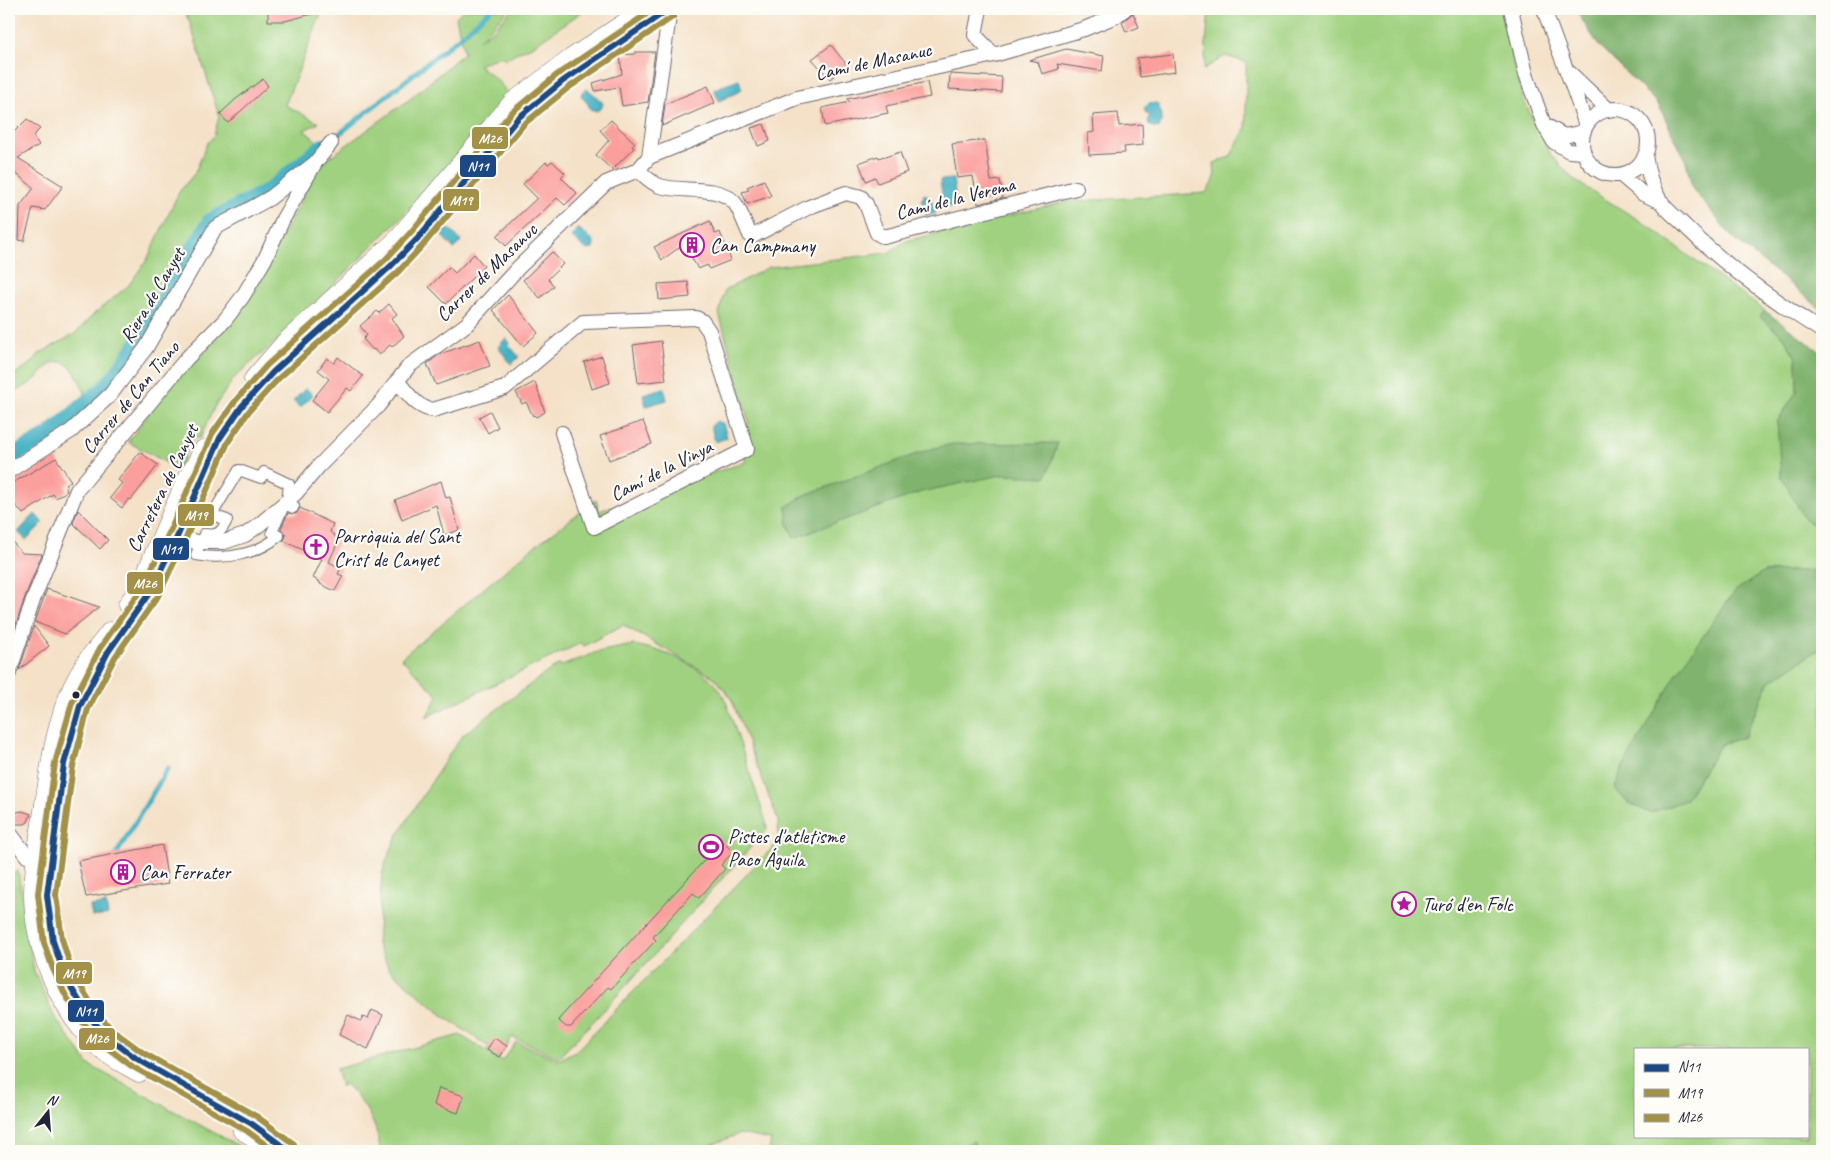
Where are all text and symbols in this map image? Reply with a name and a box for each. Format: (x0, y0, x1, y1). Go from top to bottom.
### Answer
street label: Camí de Masanuc (813, 37, 934, 86)
line badge: M26 (471, 126, 509, 150)
text: M26 (478, 130, 503, 147)
line badge: N11 (459, 154, 497, 178)
text: N11 (467, 158, 490, 175)
street label: Camí de la Verema (893, 171, 1019, 225)
line badge: M19 (442, 188, 480, 212)
text: M19 (450, 192, 474, 209)
street label: Carrer de Masanuc (430, 217, 543, 327)
building icon: Can Campmany (679, 232, 705, 258)
place label: Can Campmany (710, 233, 817, 258)
street label: Riera de Canyet (114, 241, 192, 347)
street label: Carrer de Can Tiano (76, 335, 185, 459)
street label: Carretera de Canyet (121, 418, 205, 556)
street label: Camí de la Vinya (606, 433, 718, 507)
line badge: M19 (177, 503, 215, 527)
text: M19 (185, 507, 209, 524)
place label: Parròquia del Sant Crist de Canyet (334, 524, 463, 572)
church icon: Parròquia del Sant Crist de Canyet (303, 534, 329, 560)
line badge: N11 (152, 537, 190, 561)
text: N11 (160, 541, 183, 558)
line badge: M26 (126, 571, 164, 595)
text: M26 (133, 575, 158, 592)
unlabelled marker (71, 690, 81, 700)
place label: Pistes d'atletisme Paco Águila (728, 824, 846, 872)
sports icon: Pistes d'atletisme Paco Águila (698, 834, 724, 860)
building icon: Can Ferrater (110, 859, 136, 885)
place label: Can Ferrater (140, 860, 232, 885)
place icon: Turó d'en Folc (1391, 891, 1417, 917)
place label: Turó d'en Folc (1422, 892, 1514, 917)
line badge: M19 (55, 961, 93, 985)
text: M19 (63, 965, 87, 982)
line badge: N11 (67, 999, 105, 1023)
text: N11 (75, 1003, 98, 1020)
line badge: M26 (78, 1027, 116, 1051)
text: M26 (85, 1030, 110, 1047)
legend (1634, 1048, 1808, 1138)
text: N11 (1678, 1058, 1702, 1077)
text: M19 (1678, 1084, 1704, 1103)
north arrow (22, 1088, 72, 1138)
text: N (45, 1091, 61, 1110)
text: M26 (1678, 1108, 1704, 1127)

